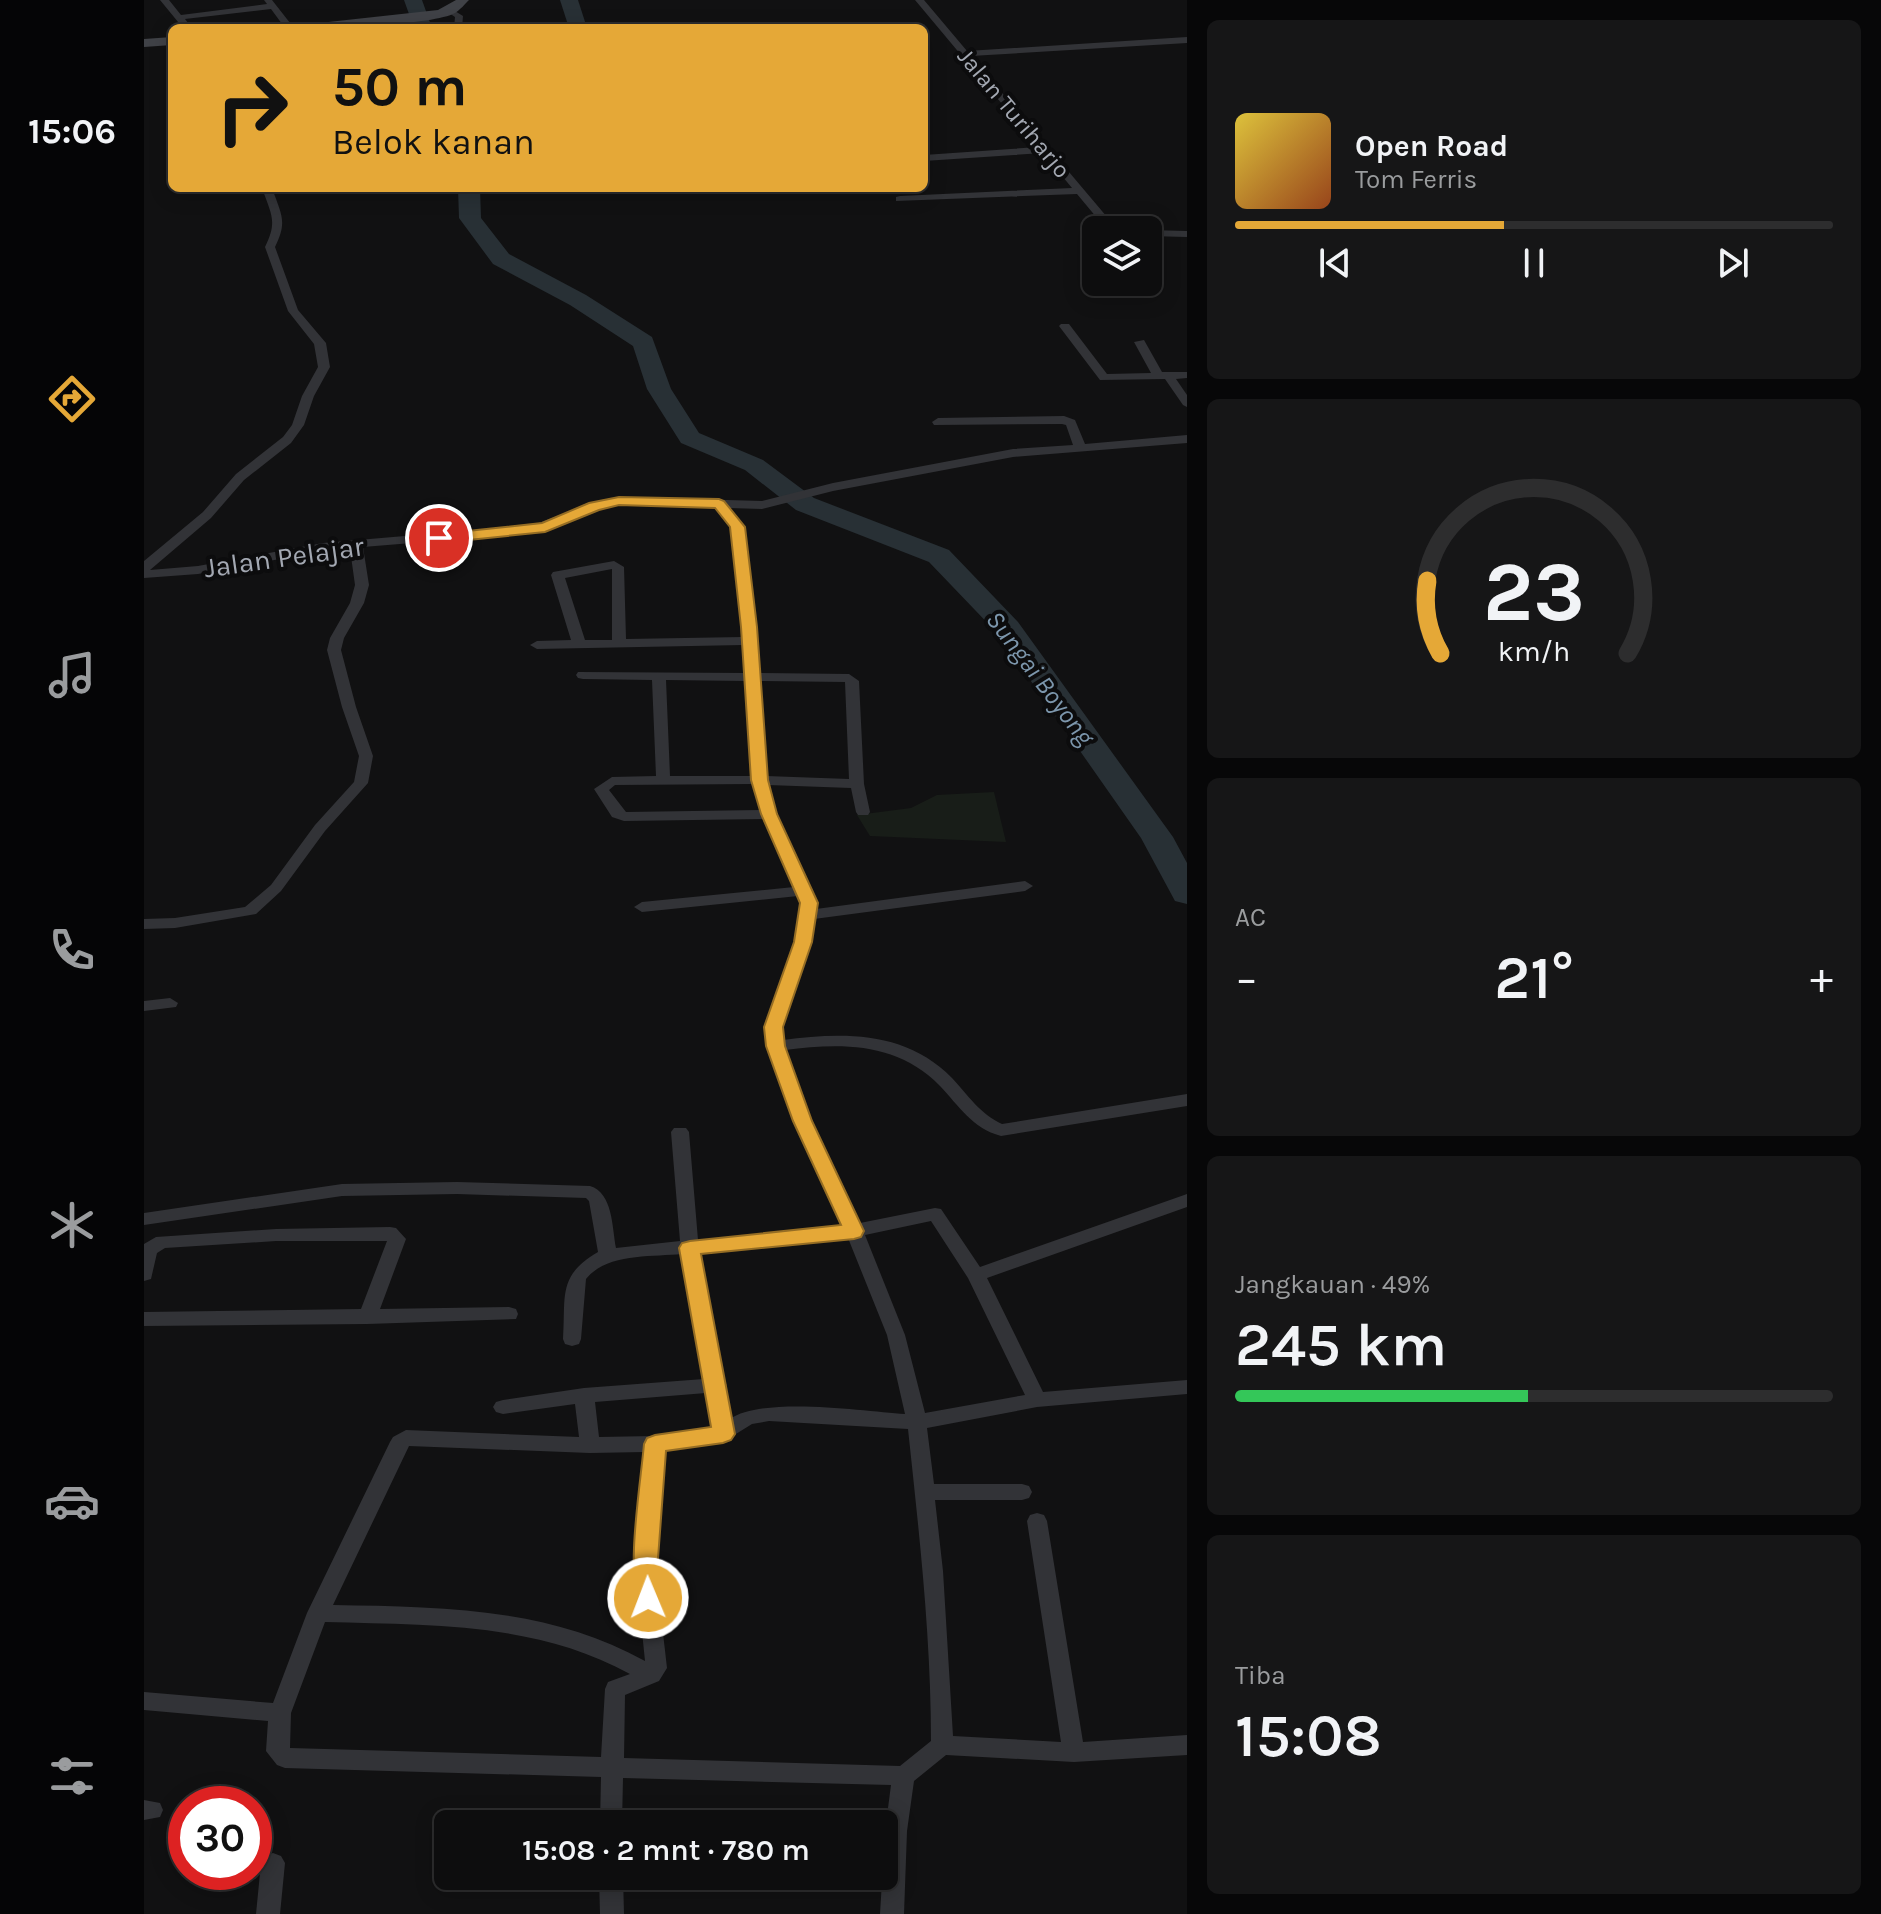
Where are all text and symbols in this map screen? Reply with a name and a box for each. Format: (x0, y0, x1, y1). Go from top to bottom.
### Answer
street label: Jalan Turiharjo (952, 42, 1076, 184)
text: 50 m (332, 54, 467, 119)
icon: right (200, 56, 304, 160)
text: 15:06 (28, 110, 116, 152)
text: Belok kanan (332, 121, 535, 163)
text: Open Road (1355, 128, 1508, 164)
text: Tom Ferris (1355, 164, 1477, 195)
map controls (1082, 216, 1162, 296)
button: layers (1082, 216, 1162, 296)
icon: previous (1313, 241, 1357, 285)
icon: pause (1512, 241, 1556, 285)
icon: next (1711, 241, 1755, 285)
icon: directions (44, 371, 100, 427)
pin (405, 504, 473, 572)
icon: arrive (417, 516, 461, 560)
street label: Jalan Pelajar (202, 529, 367, 585)
text: 23 (1483, 544, 1585, 641)
water label: Sungai Boyong (979, 605, 1102, 753)
text: km/h (1498, 635, 1570, 668)
icon: music (44, 647, 100, 703)
text: AC (1235, 902, 1266, 933)
icon: phone (44, 922, 100, 978)
text: 21° (1494, 943, 1574, 1013)
text: − (1235, 953, 1258, 1004)
text: + (1810, 953, 1833, 1004)
icon: climate (44, 1197, 100, 1253)
text: Jangkauan · 49% (1235, 1269, 1430, 1300)
text: 245 km (1235, 1310, 1447, 1380)
icon: car (44, 1473, 100, 1529)
position arrow (606, 1556, 690, 1640)
text: Tiba (1235, 1660, 1285, 1691)
text: 15:08 (1235, 1701, 1382, 1771)
icon: filters (44, 1748, 100, 1804)
speed limit sign: 30 (168, 1786, 272, 1890)
text: 15:08 · 2 mnt · 780 m (522, 1832, 810, 1868)

